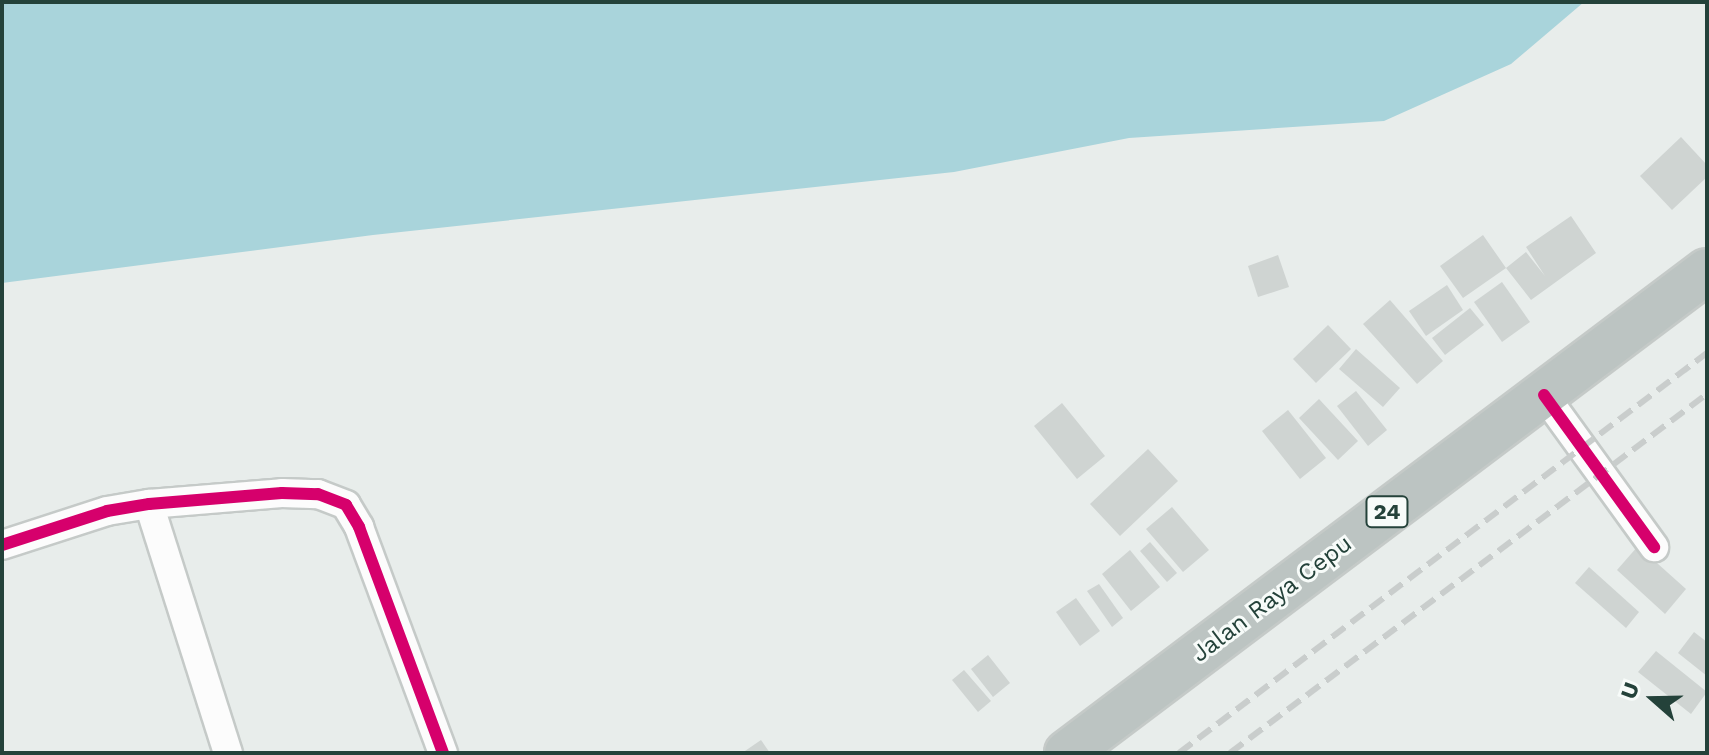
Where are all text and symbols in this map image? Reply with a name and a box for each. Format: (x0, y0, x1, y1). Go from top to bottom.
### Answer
road number: 24 (1365, 494, 1409, 530)
street label: Jalan Raya Cepu (1186, 529, 1358, 669)
north arrow (1613, 659, 1693, 739)
text: U (1616, 679, 1644, 702)

